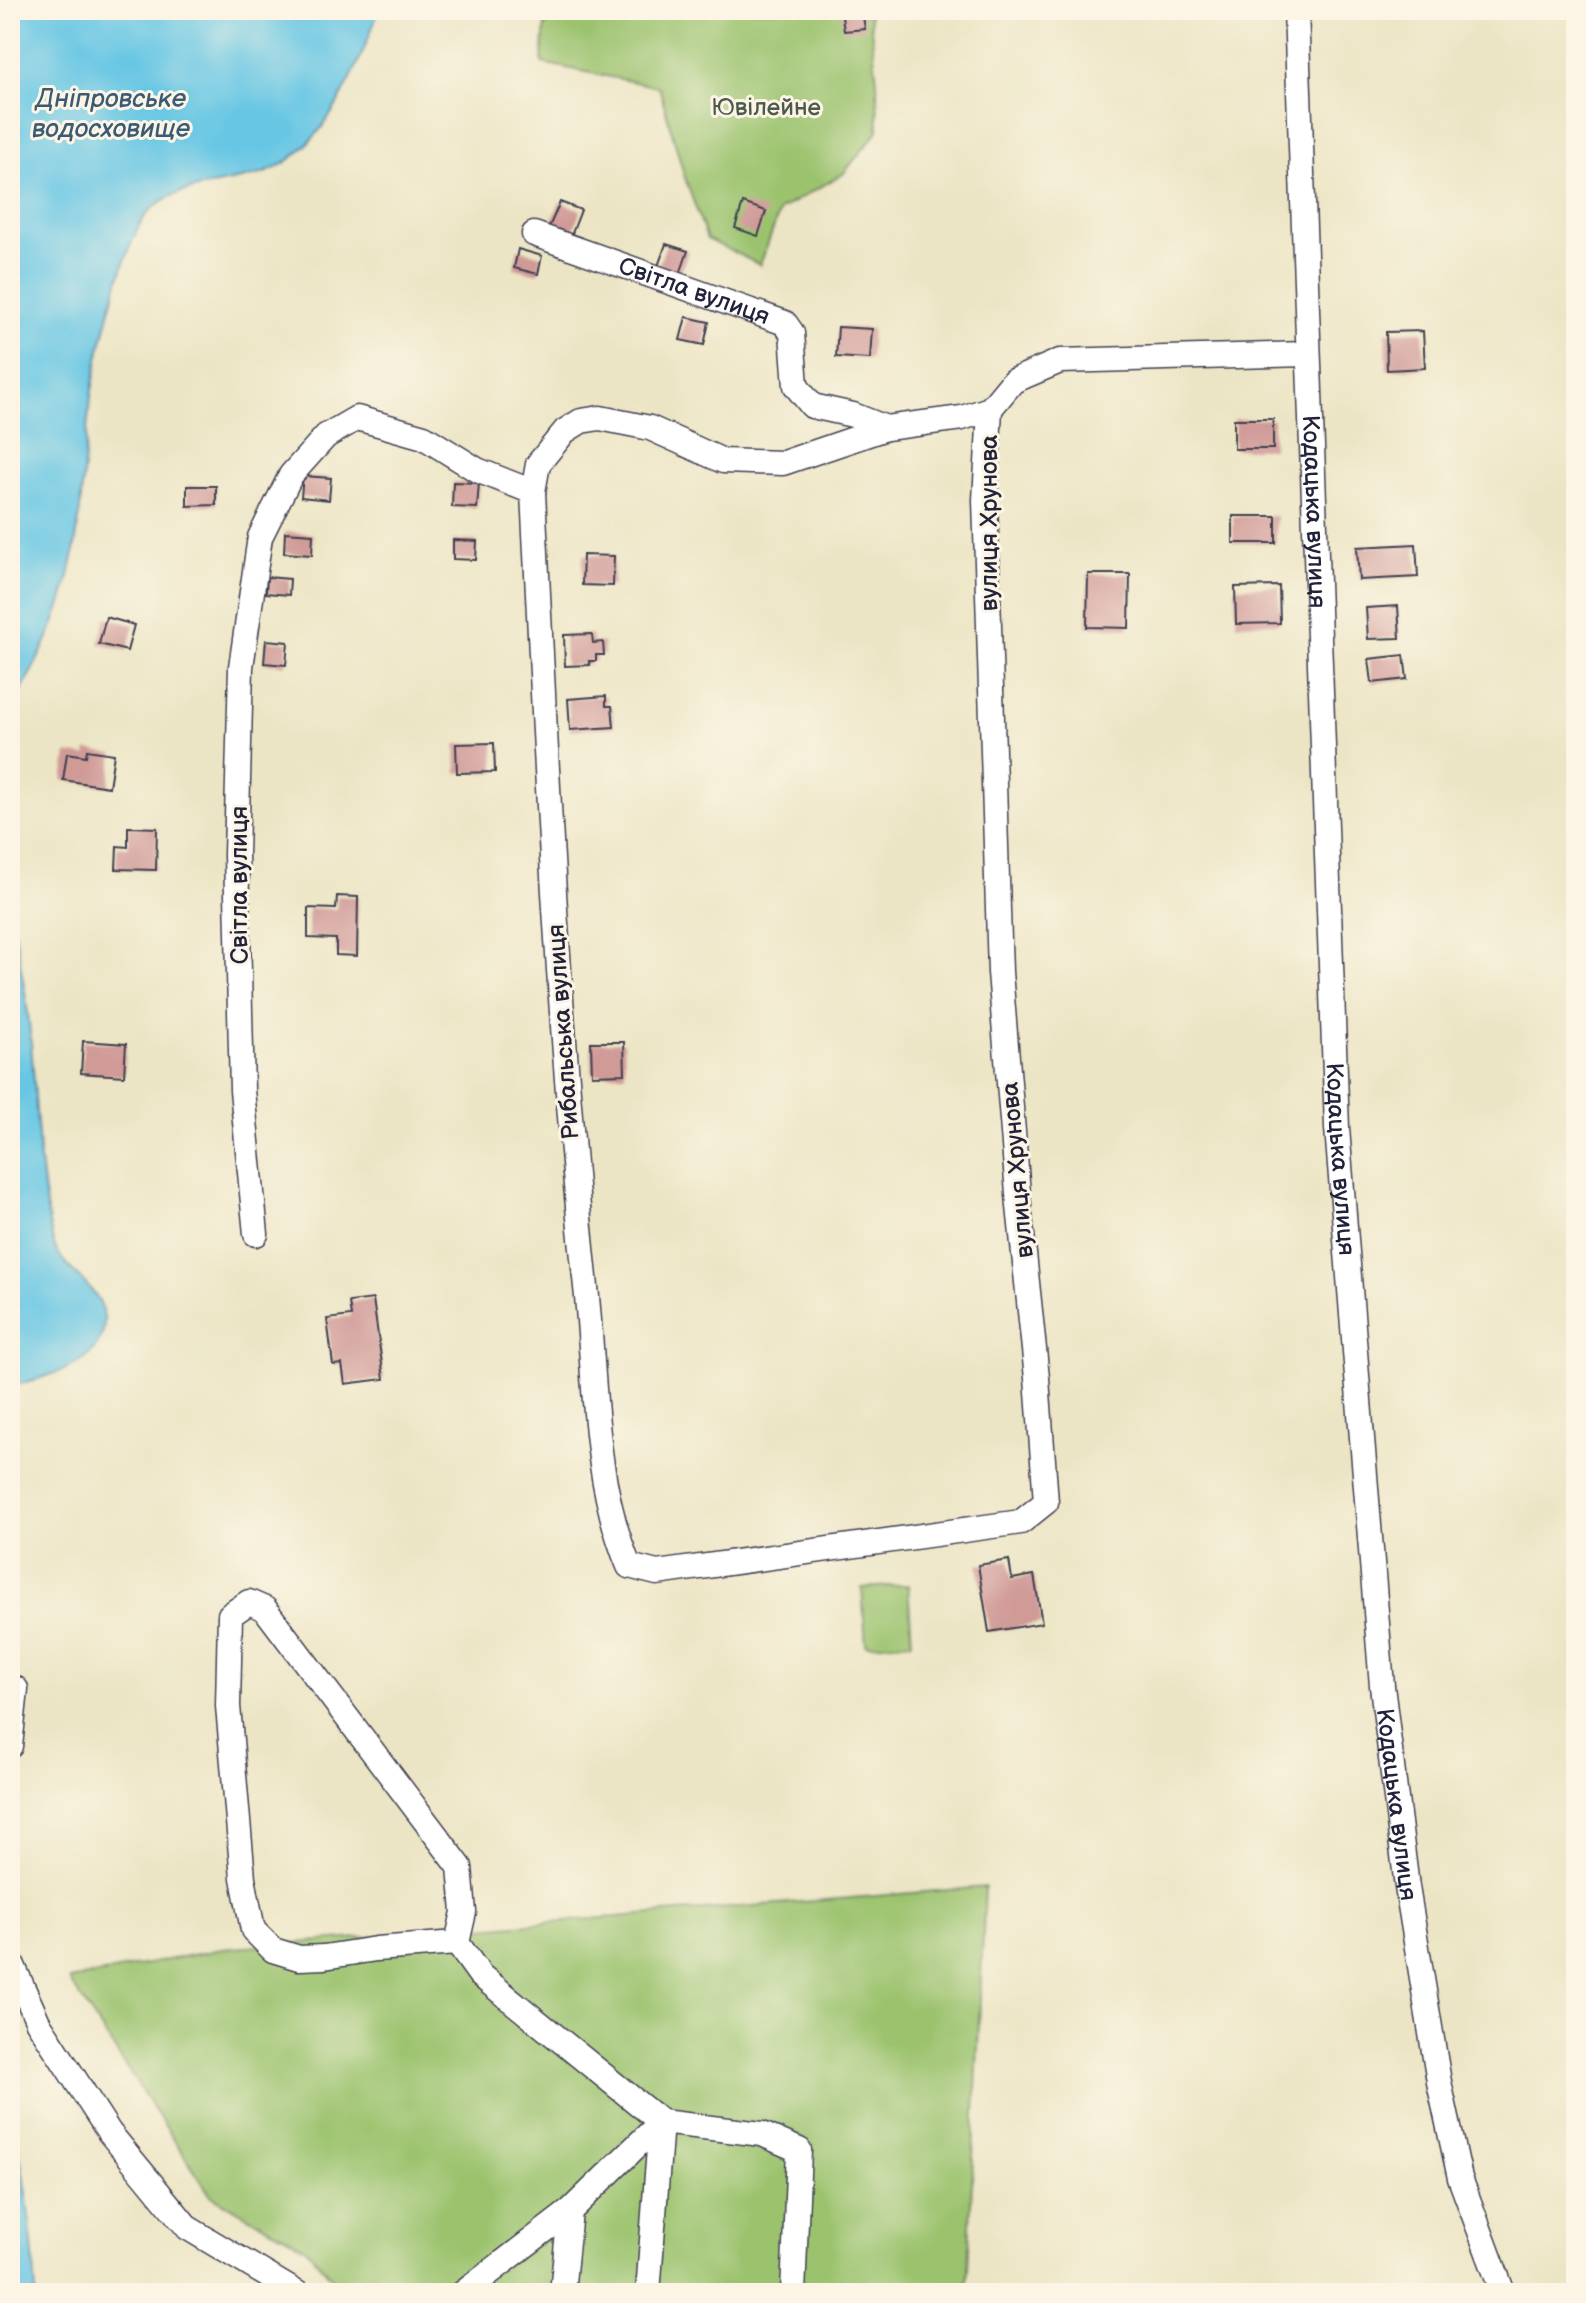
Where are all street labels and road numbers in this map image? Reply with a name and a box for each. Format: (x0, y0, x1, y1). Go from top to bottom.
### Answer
street label: Світла вулиця (615, 251, 774, 331)
street label: Кодацька вулиця (1296, 415, 1332, 609)
street label: вулиця Хрунова (975, 435, 1004, 611)
street label: Світла вулиця (225, 806, 254, 964)
street label: Рибальська вулиця (541, 923, 586, 1141)
street label: Кодацька вулиця (1320, 1062, 1361, 1257)
street label: вулиця Хрунова (995, 1081, 1040, 1259)
street label: Кодацька вулиця (1370, 1707, 1423, 1903)

